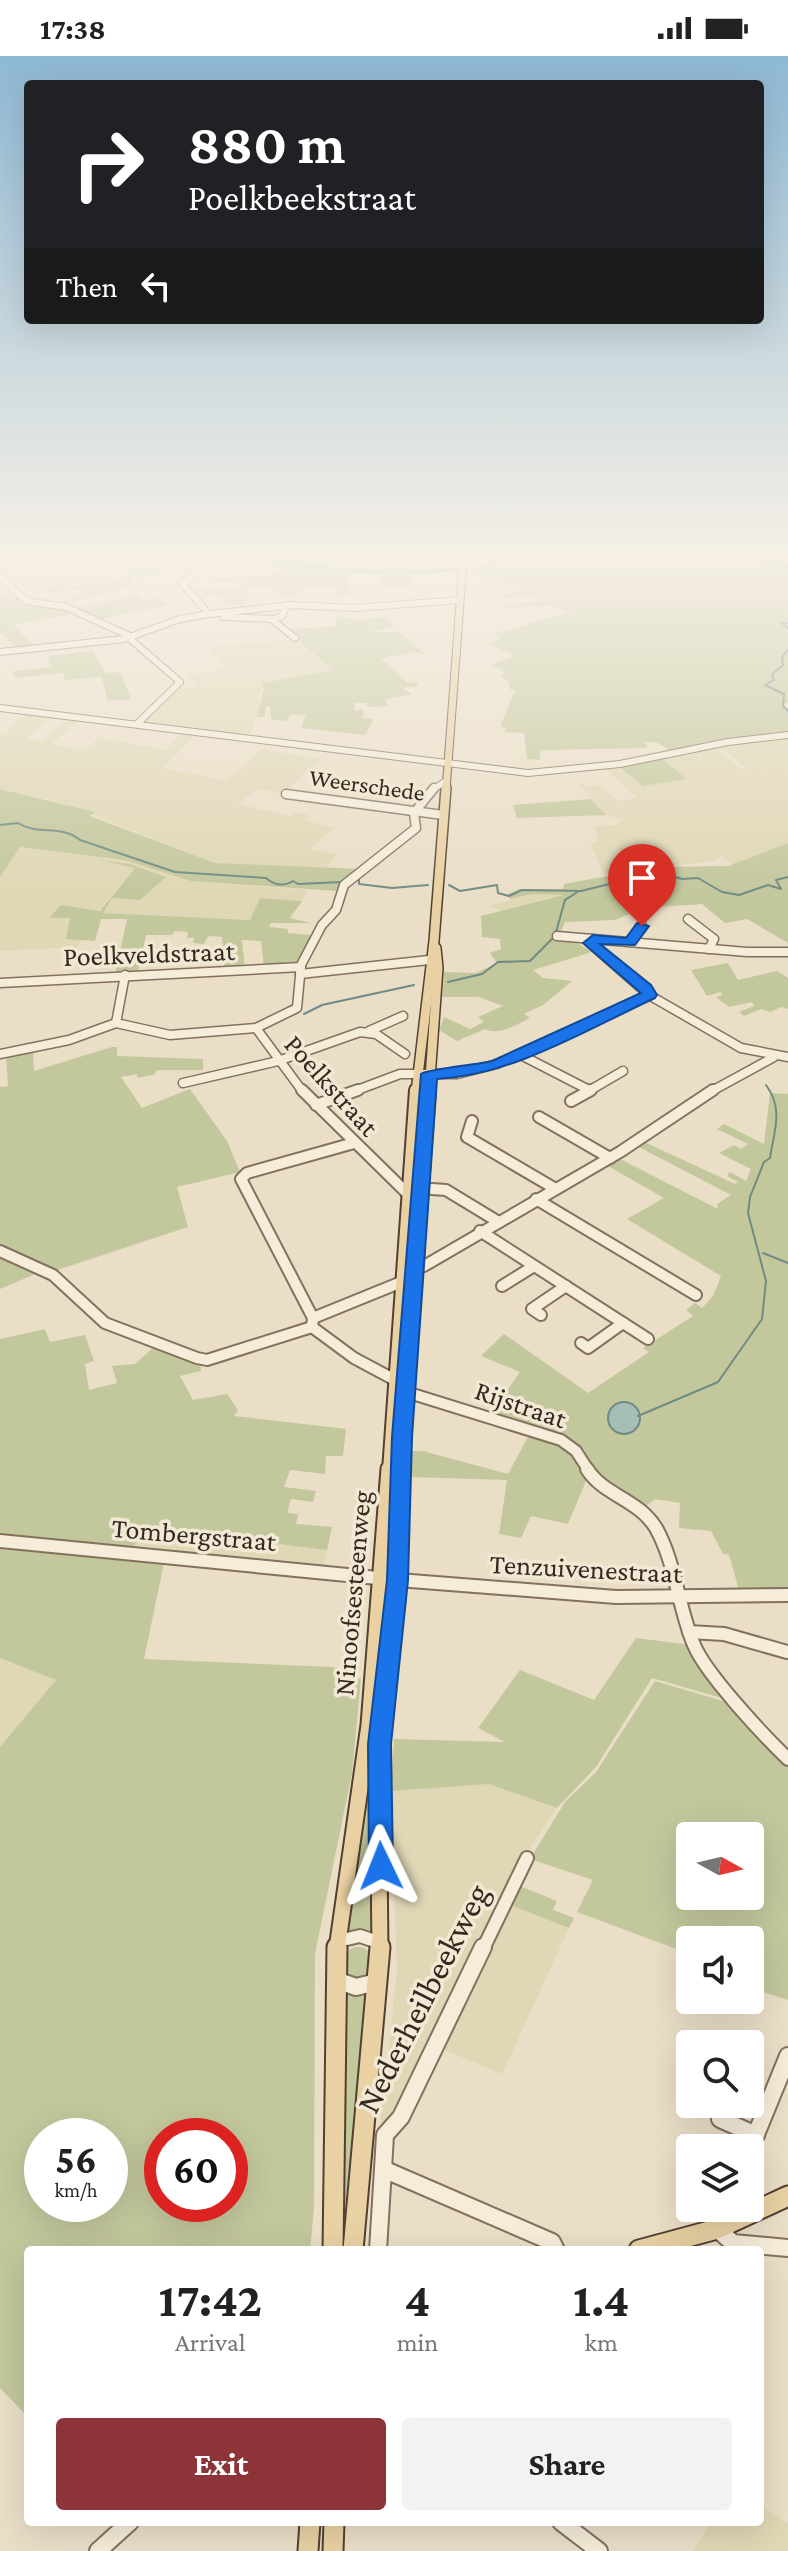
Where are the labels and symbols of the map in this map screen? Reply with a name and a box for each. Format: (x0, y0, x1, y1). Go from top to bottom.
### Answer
street label: Weerschede (308, 763, 427, 806)
pin (608, 844, 676, 926)
street label: Poelkveldstraat (63, 935, 236, 972)
street label: Poelkstraat (278, 1028, 386, 1143)
street label: Rijstraat (471, 1374, 571, 1435)
street label: Ninoofsesteenweg (328, 1489, 377, 1697)
street label: Tombergstraat (110, 1512, 278, 1557)
street label: Tenzuivenestraat (489, 1548, 684, 1589)
north arrow (676, 1822, 764, 1910)
position arrow (339, 1824, 423, 1908)
street label: Nederheilbeekweg (349, 1878, 497, 2119)
speed limit sign: 60 (144, 2118, 248, 2222)

